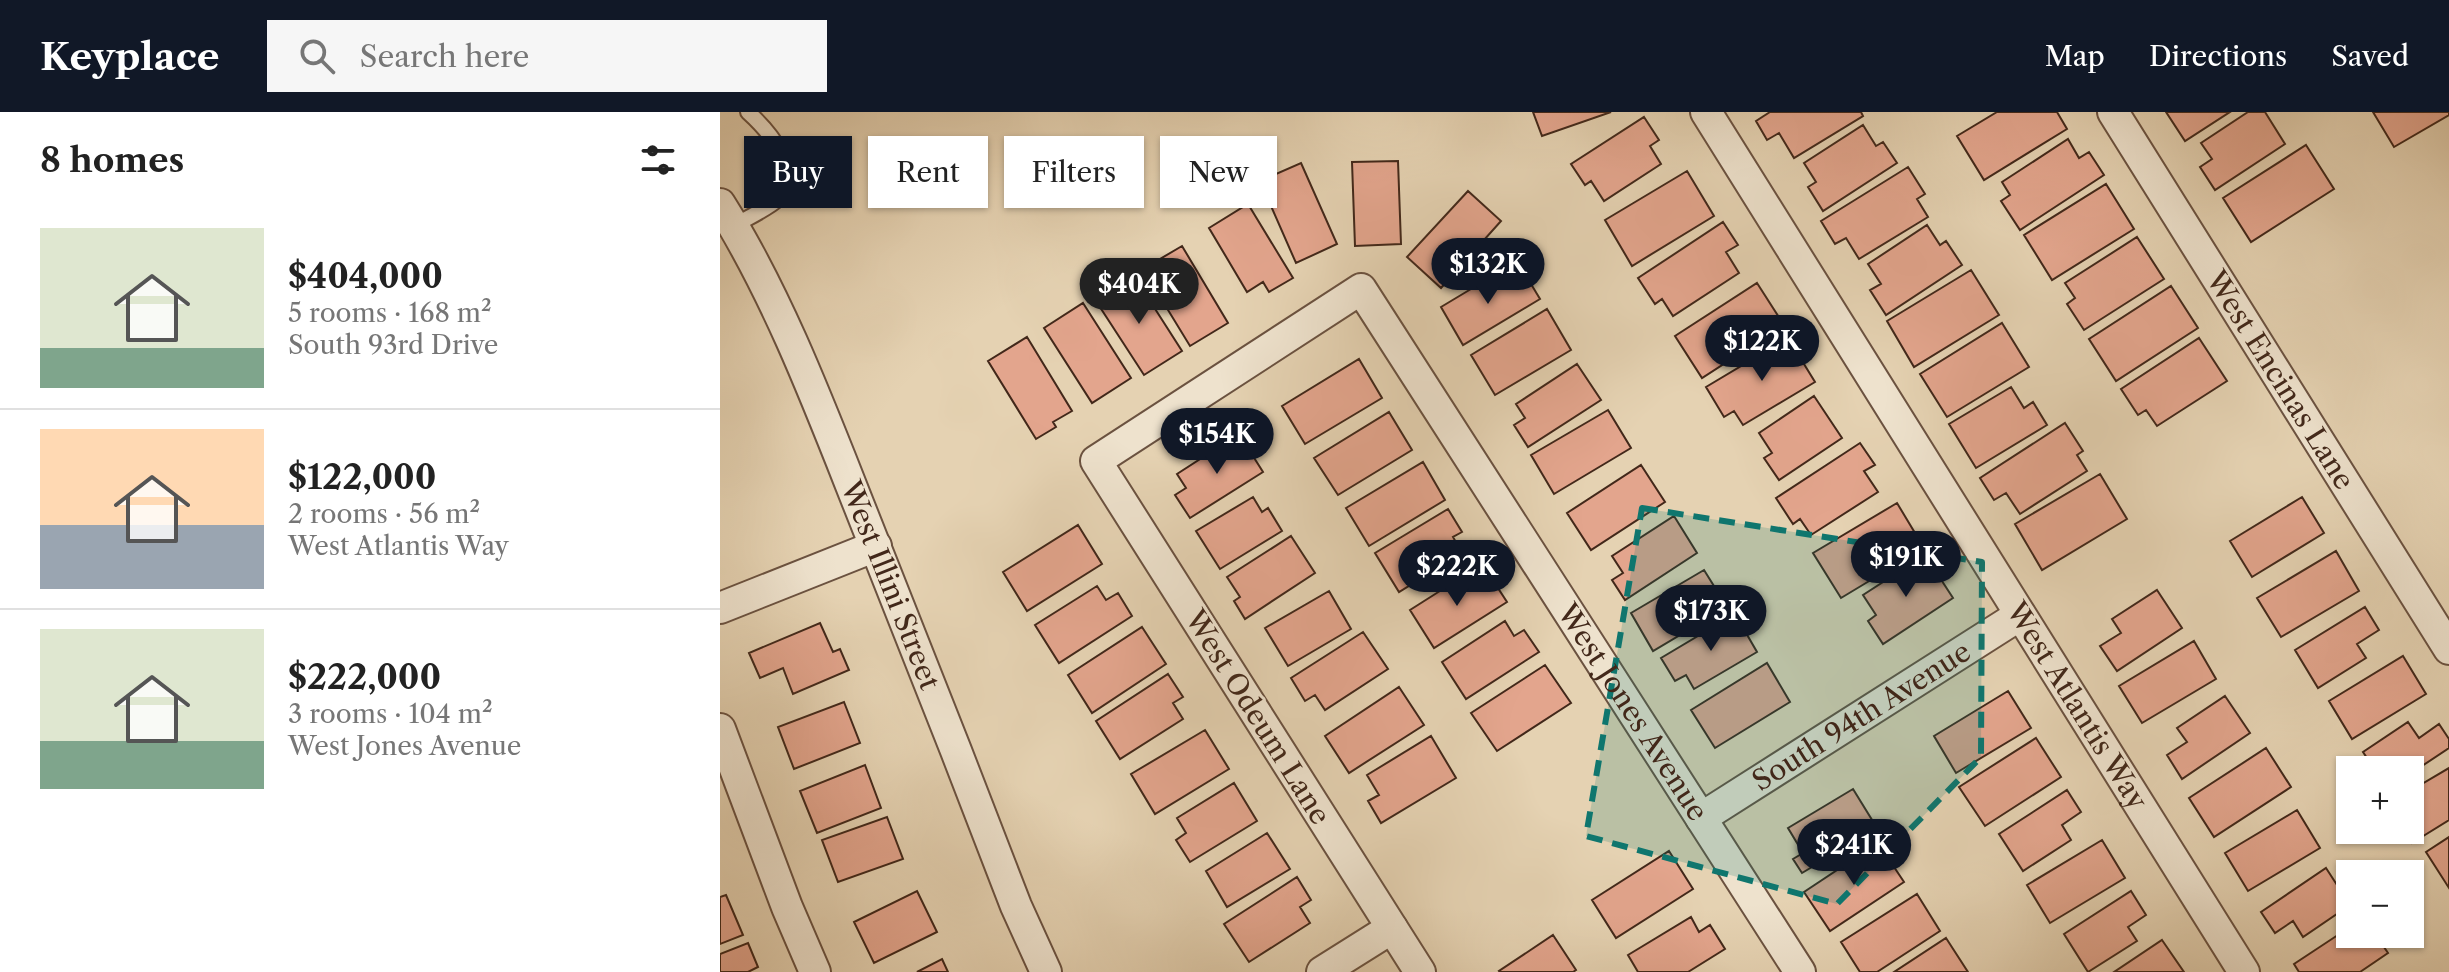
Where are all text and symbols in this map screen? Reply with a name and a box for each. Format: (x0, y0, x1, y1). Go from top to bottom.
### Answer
search box (267, 20, 827, 92)
text: Keyplace (40, 33, 219, 80)
icon: search (295, 34, 339, 78)
text: Search here (359, 38, 529, 75)
text: Map (2045, 39, 2105, 73)
text: Directions (2149, 39, 2287, 73)
text: Saved (2331, 39, 2409, 73)
chip: Buy (744, 136, 852, 208)
chip: Rent (868, 136, 988, 208)
chip: Filters (1004, 136, 1144, 208)
chip: New (1160, 136, 1277, 208)
icon: filters (636, 138, 680, 182)
text: 8 homes (40, 139, 184, 181)
pin: $132K (1432, 238, 1544, 306)
text: $132K (1449, 248, 1527, 280)
text: $404,000 (288, 255, 443, 297)
pin: $404K (1083, 258, 1195, 326)
icon: home (104, 260, 200, 356)
street label: West Encinas Lane (2199, 263, 2362, 496)
text: $404K (1098, 268, 1180, 300)
text: 5 rooms · 168 m² (288, 297, 492, 329)
pin: $122K (1706, 315, 1818, 383)
text: $122K (1723, 325, 1801, 357)
text: South 93rd Drive (288, 329, 498, 361)
pin: $154K (1161, 408, 1273, 476)
text: $154K (1179, 418, 1255, 450)
text: $122,000 (288, 456, 436, 498)
icon: home (104, 461, 200, 557)
street label: West Illini Street (834, 475, 947, 694)
text: 2 rooms · 56 m² (288, 498, 480, 530)
text: West Atlantis Way (288, 530, 509, 562)
pin: $191K (1850, 531, 1962, 599)
pin: $222K (1401, 540, 1513, 608)
text: $191K (1869, 541, 1943, 573)
text: $222K (1416, 550, 1498, 582)
pin: $173K (1655, 585, 1767, 653)
text: $173K (1673, 595, 1749, 627)
street label: West Atlantis Way (1999, 595, 2155, 816)
street label: West Jones Avenue (1550, 596, 1715, 827)
street label: West Odeum Lane (1178, 603, 1338, 831)
street label: South 94th Avenue (1746, 634, 1977, 798)
text: $222,000 (288, 656, 441, 698)
icon: home (104, 661, 200, 757)
text: 3 rooms · 104 m² (288, 698, 493, 730)
text: West Jones Avenue (288, 730, 521, 762)
map controls (2336, 756, 2424, 948)
button: + (2336, 756, 2424, 844)
pin: $241K (1798, 819, 1910, 887)
text: $241K (1815, 829, 1893, 861)
button: − (2336, 860, 2424, 948)

